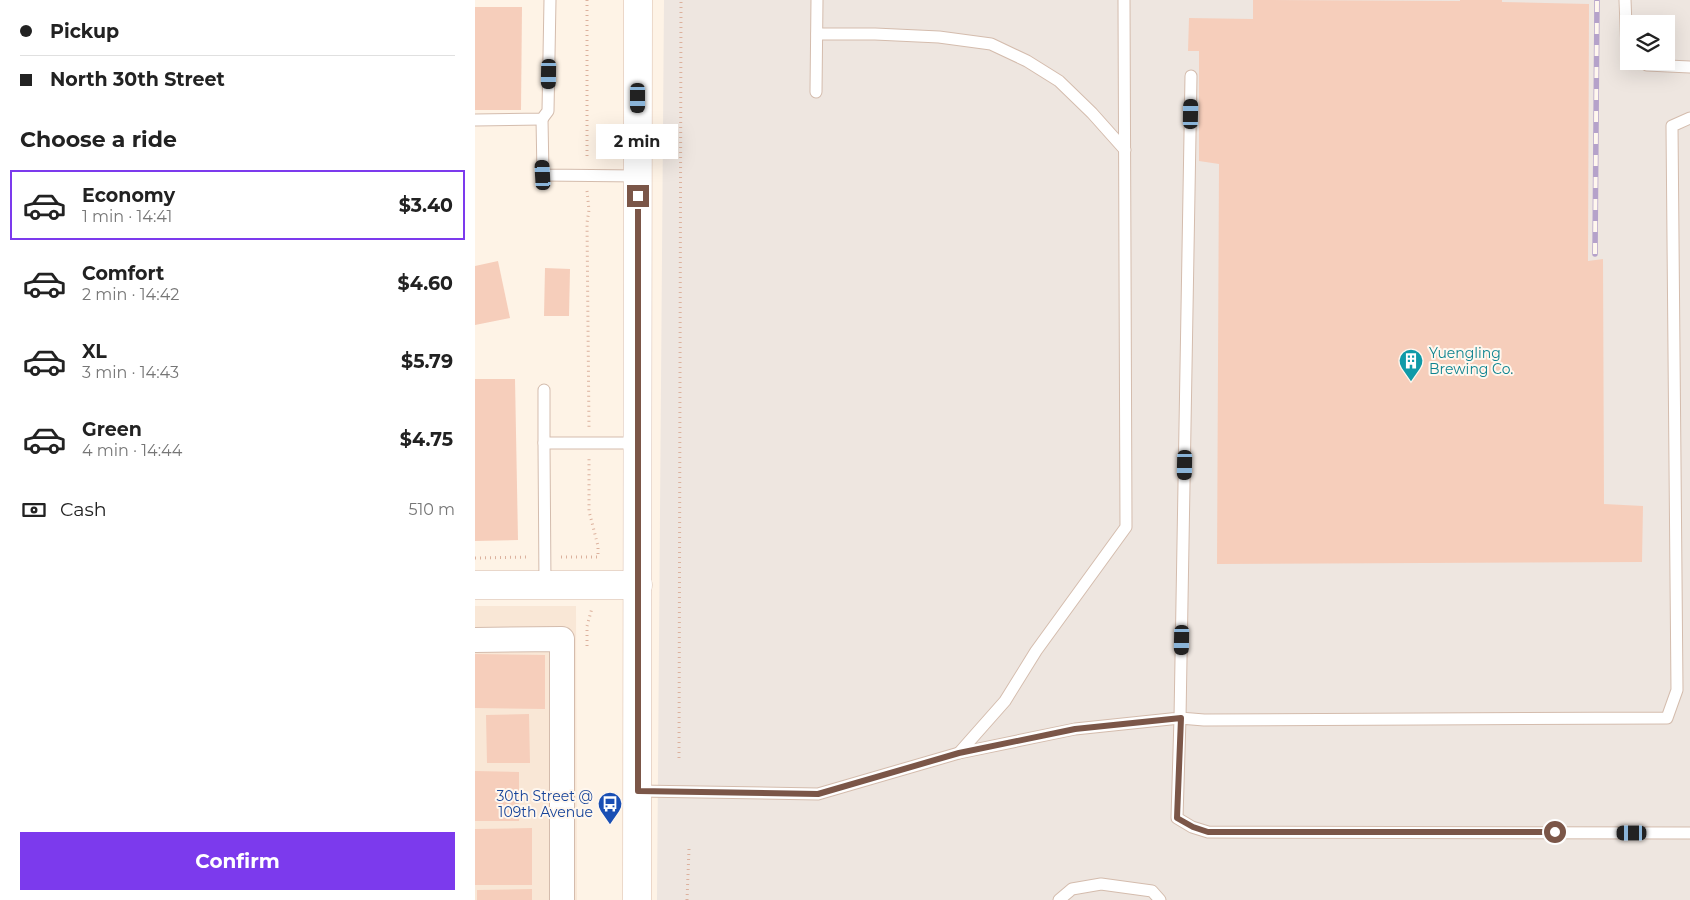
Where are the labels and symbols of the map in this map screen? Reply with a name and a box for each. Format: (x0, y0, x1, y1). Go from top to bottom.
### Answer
car (541, 59, 556, 89)
car (630, 83, 645, 113)
car (1183, 99, 1198, 129)
callout: 2 min (597, 124, 679, 158)
car (534, 160, 551, 190)
route end (627, 185, 649, 207)
place label: Yuengling Brewing Co. (1429, 344, 1513, 378)
building icon: Yuengling Brewing Co. (1398, 348, 1424, 382)
car (1177, 450, 1192, 480)
car (1174, 625, 1189, 655)
place label: 30th Street @ 109th Avenue (496, 787, 593, 821)
bus stop icon: 30th Street @ 109th Avenue (597, 791, 623, 825)
route start (1544, 821, 1566, 843)
car (1617, 826, 1647, 841)

